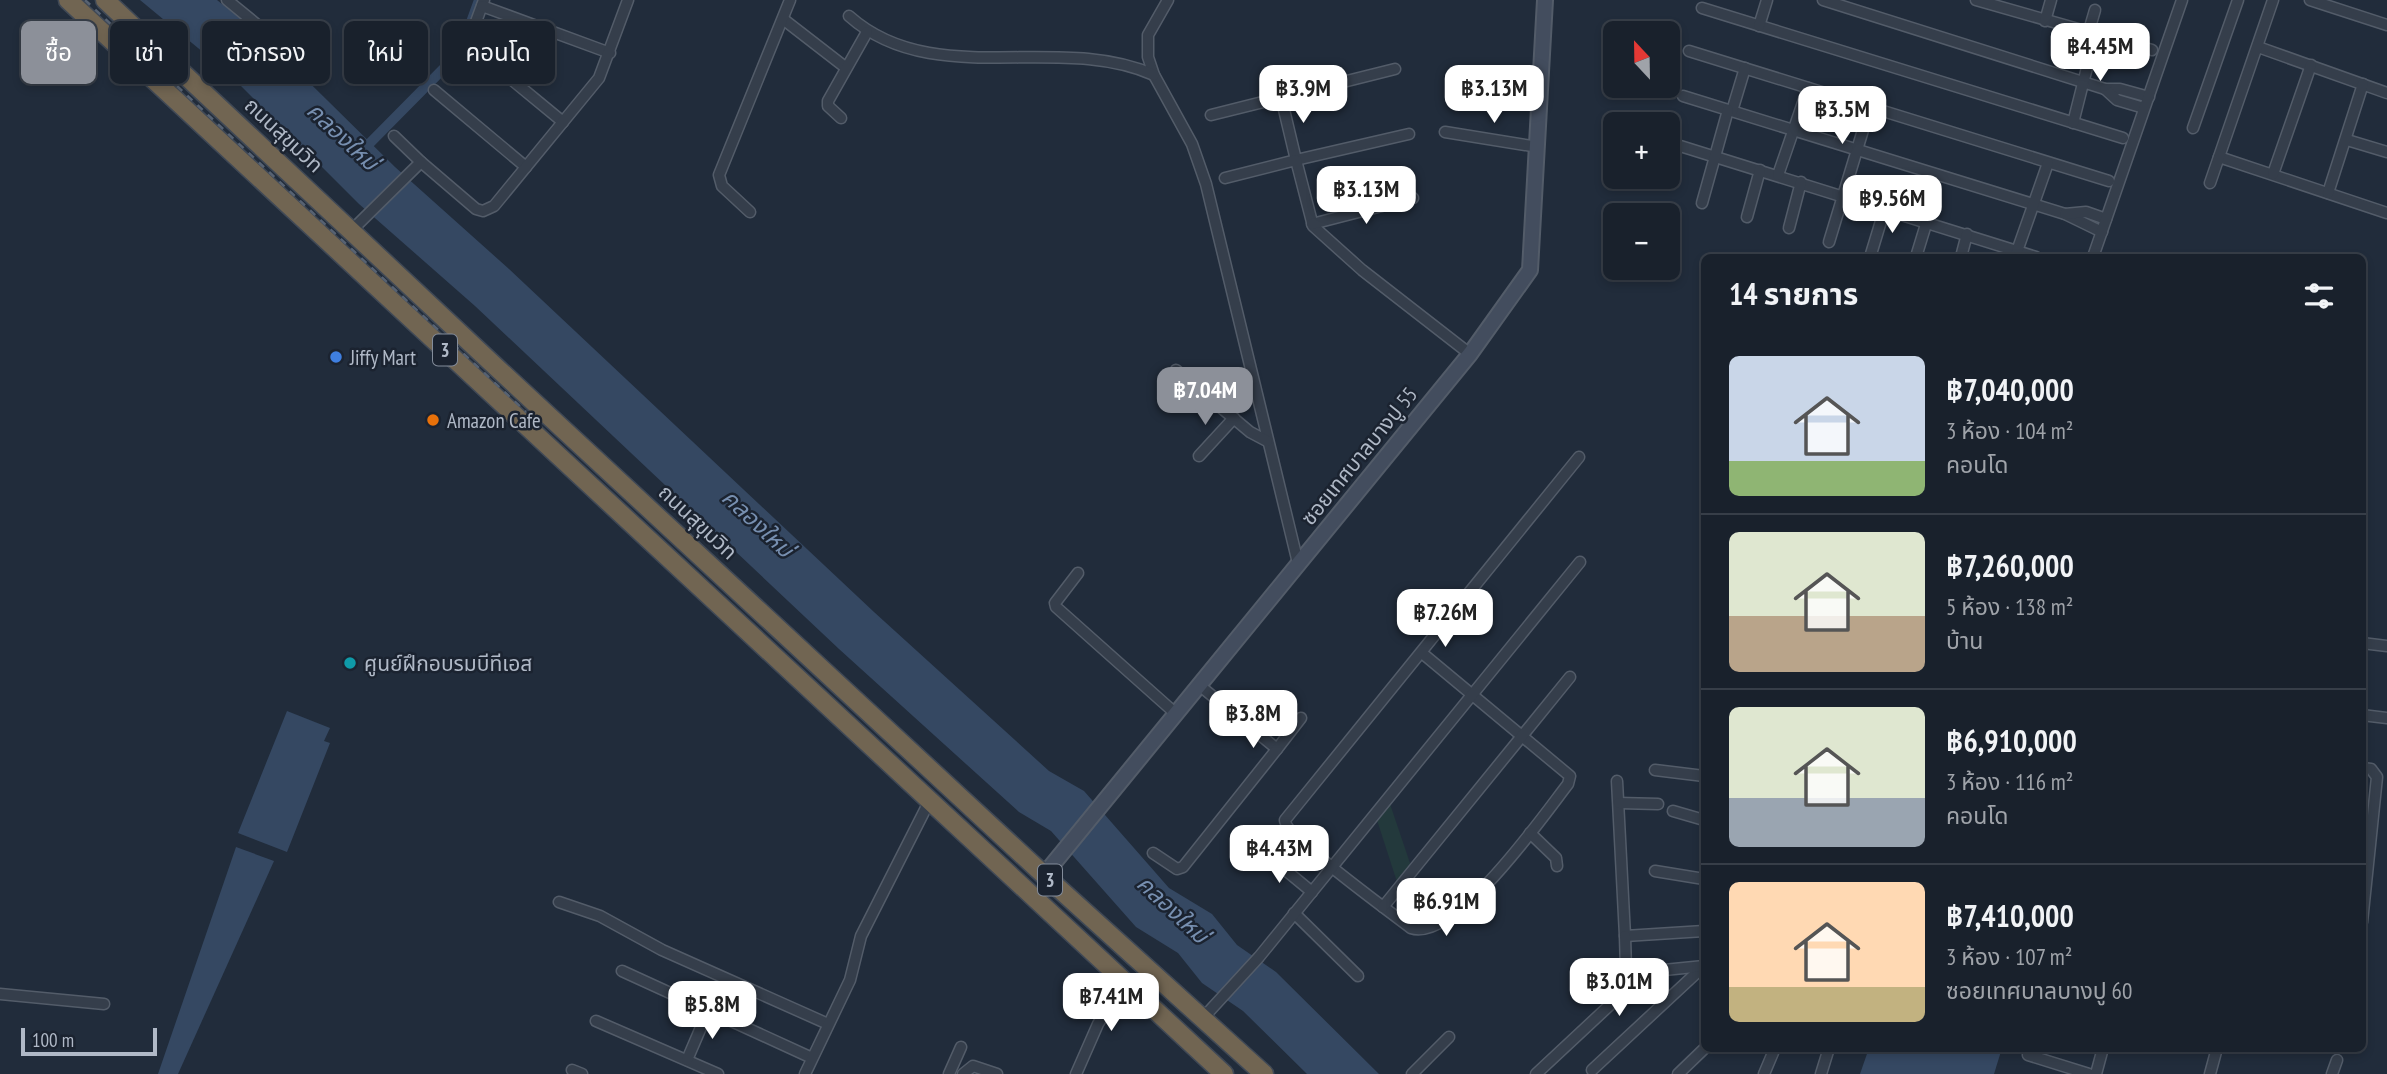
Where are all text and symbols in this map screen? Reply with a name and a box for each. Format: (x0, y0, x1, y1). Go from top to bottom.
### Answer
chip: ซื้อ (21, 21, 96, 84)
chip: เช่า (110, 21, 188, 84)
chip: ตัวกรอง (202, 21, 330, 84)
chip: ใหม่ (344, 21, 428, 84)
chip: คอนโด (442, 21, 555, 84)
north arrow (1603, 21, 1680, 98)
map controls (1603, 21, 1680, 280)
pin: ฿4.45M (2043, 24, 2157, 83)
text: ฿4.45M (2067, 31, 2133, 60)
pin: ฿3.9M (1254, 66, 1352, 125)
pin: ฿3.13M (1437, 66, 1551, 125)
text: ฿3.9M (1275, 73, 1331, 102)
text: ฿3.13M (1461, 73, 1527, 102)
pin: ฿3.5M (1793, 86, 1891, 146)
street label: ถนนสุขุมวิท (239, 92, 329, 178)
text: ฿3.5M (1814, 94, 1870, 123)
water label: คลองใหม่ (301, 96, 387, 178)
button: + (1603, 112, 1680, 189)
pin: ฿3.13M (1309, 166, 1423, 226)
text: ฿3.13M (1333, 174, 1399, 203)
pin: ฿9.56M (1835, 176, 1949, 235)
text: ฿9.56M (1859, 183, 1925, 212)
button: − (1603, 203, 1680, 280)
text: 14 รายการ (1729, 274, 1858, 313)
icon: filters (2300, 277, 2338, 315)
road number: 3 (433, 334, 457, 366)
place label: Jiffy Mart (349, 344, 416, 371)
marker: Jiffy Mart (328, 349, 344, 365)
pin: ฿7.04M (1148, 368, 1262, 427)
text: ฿7,040,000 (1946, 370, 2074, 409)
text: ฿7.04M (1173, 375, 1237, 404)
street label: ซอยเทศบาลบางปู 55 (1295, 381, 1423, 531)
icon: home (1785, 384, 1869, 468)
place label: Amazon Cafe (447, 407, 541, 434)
marker: Amazon Cafe (425, 412, 441, 428)
text: 3 ห้อง · 104 m² (1946, 416, 2073, 445)
text: คอนโด (1946, 450, 2008, 479)
street label: ถนนสุขุมวิท (653, 479, 743, 565)
water label: คลองใหม่ (716, 483, 802, 565)
text: ฿7,260,000 (1946, 546, 2074, 585)
icon: home (1785, 560, 1869, 644)
pin: ฿7.26M (1388, 590, 1502, 649)
text: 5 ห้อง · 138 m² (1946, 592, 2073, 621)
text: ฿7.26M (1413, 597, 1477, 626)
text: บ้าน (1946, 626, 1983, 655)
place label: ศูนย์ฝึกอบรมบีทีเอส (364, 650, 532, 677)
marker: ศูนย์ฝึกอบรมบีทีเอส (342, 655, 358, 671)
pin: ฿3.8M (1204, 690, 1302, 750)
text: ฿3.8M (1225, 698, 1281, 727)
text: ฿6,910,000 (1946, 721, 2077, 760)
icon: home (1785, 735, 1869, 819)
text: 3 ห้อง · 116 m² (1946, 767, 2073, 796)
text: คอนโด (1946, 801, 2008, 830)
pin: ฿4.43M (1222, 826, 1336, 885)
text: ฿4.43M (1246, 833, 1312, 862)
road number: 3 (1038, 864, 1062, 895)
water label: คลองใหม่ (1131, 869, 1217, 951)
pin: ฿6.91M (1389, 878, 1503, 938)
text: ฿6.91M (1413, 886, 1479, 915)
text: ฿7,410,000 (1946, 896, 2074, 935)
icon: home (1785, 910, 1869, 994)
text: 3 ห้อง · 107 m² (1946, 942, 2072, 971)
pin: ฿3.01M (1562, 958, 1676, 1018)
text: ฿3.01M (1586, 966, 1652, 995)
pin: ฿7.41M (1054, 974, 1168, 1033)
text: ซอยเทศบาลบางปู 60 (1946, 976, 2132, 1005)
text: ฿7.41M (1079, 981, 1143, 1010)
pin: ฿5.8M (663, 982, 761, 1041)
text: ฿5.8M (684, 989, 740, 1018)
scale bar (21, 1025, 158, 1057)
text: 100 m (32, 1028, 74, 1052)

